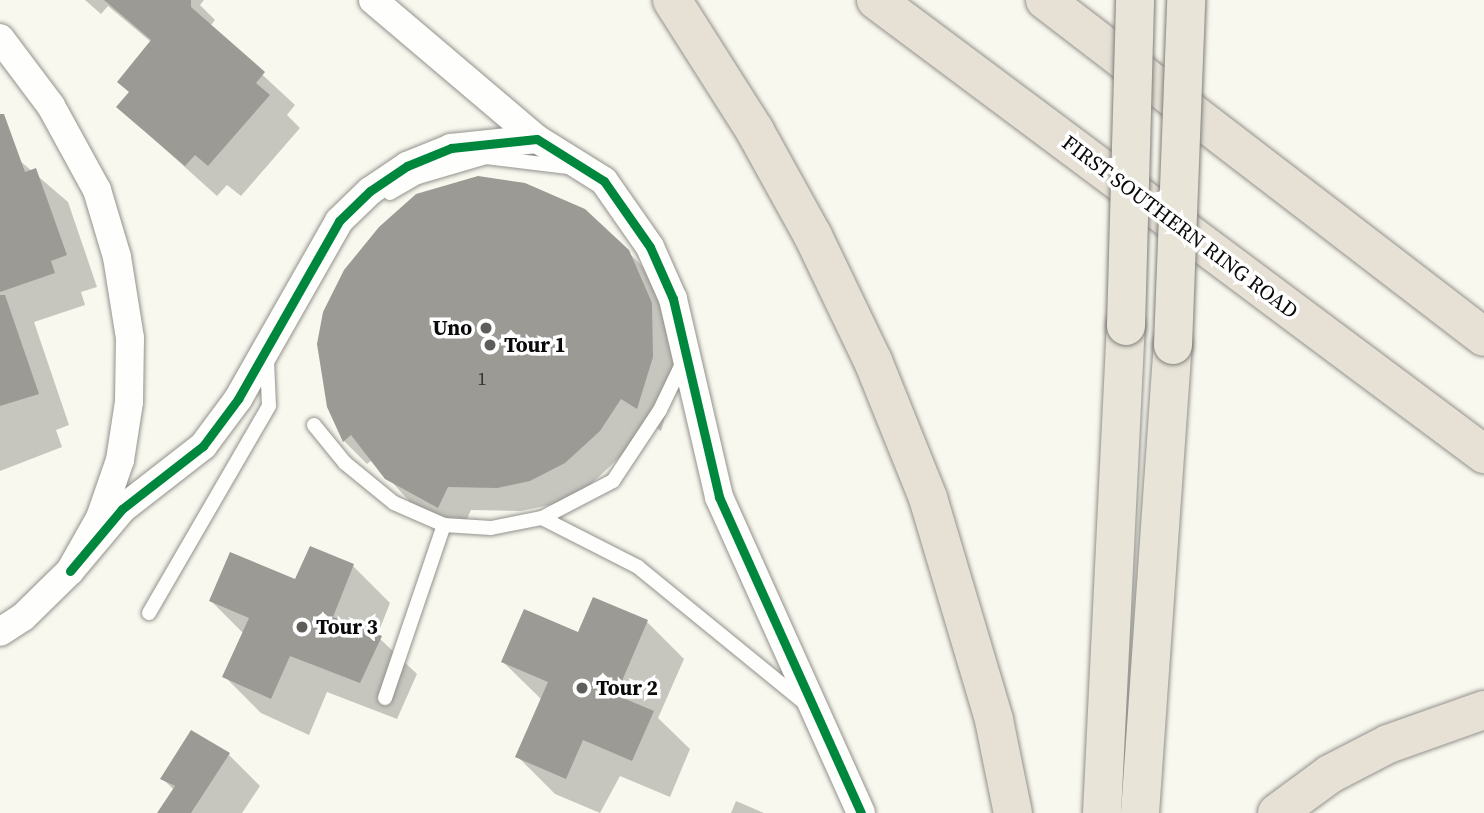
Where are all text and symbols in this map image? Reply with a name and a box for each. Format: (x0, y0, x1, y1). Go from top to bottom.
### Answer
street label: FIRST SOUTHERN RING ROAD (1057, 130, 1303, 324)
place label: Uno (432, 315, 472, 341)
marker: Uno (478, 320, 494, 336)
place label: Tour 1 (504, 332, 566, 358)
marker: Tour 1 (482, 337, 498, 353)
house number: 1 (478, 368, 486, 390)
place label: Tour 3 (316, 614, 378, 640)
marker: Tour 3 (294, 619, 310, 635)
place label: Tour 2 (596, 675, 658, 701)
marker: Tour 2 (574, 680, 590, 696)

